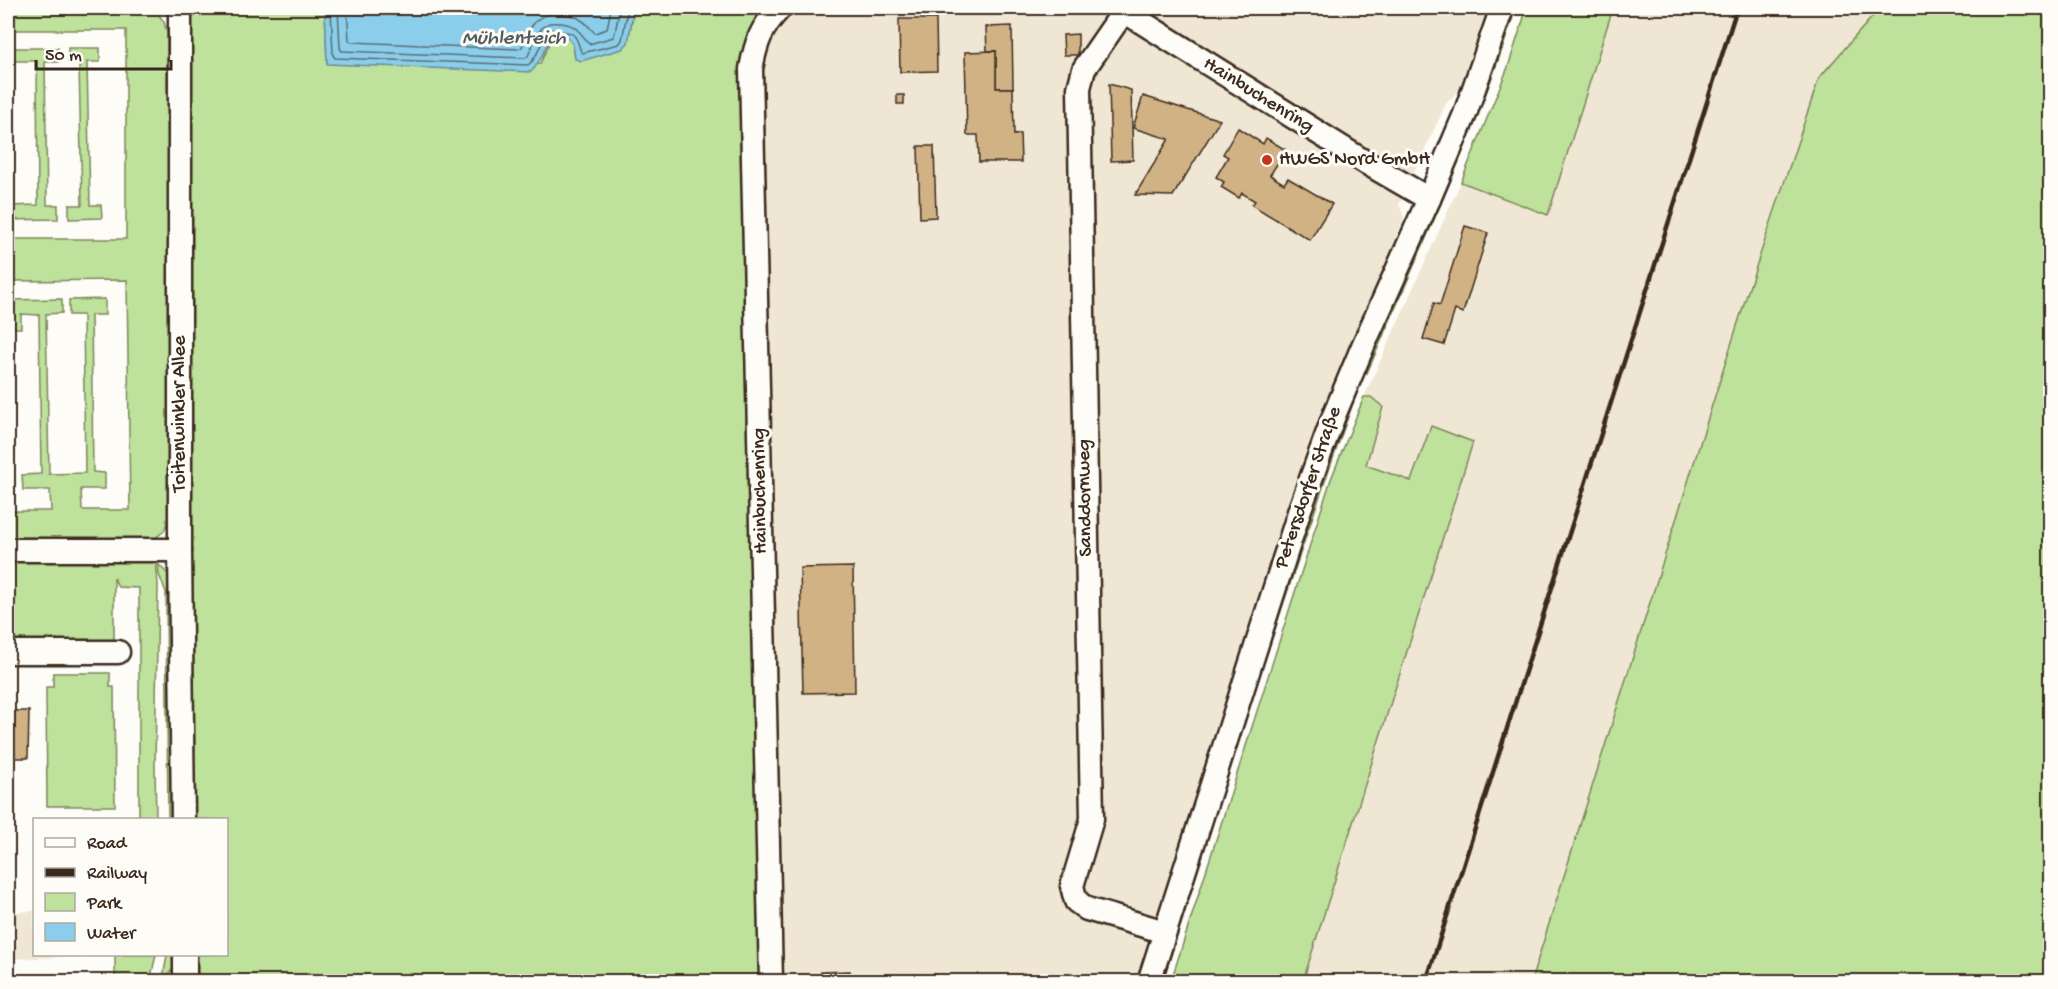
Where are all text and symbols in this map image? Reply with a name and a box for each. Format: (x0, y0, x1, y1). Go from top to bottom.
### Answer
water label: Mühlenteich (462, 27, 566, 52)
scale bar (36, 33, 171, 71)
text: 50 m (45, 46, 82, 67)
street label: Hainbuchenring (1198, 53, 1318, 139)
place label: HWGS Nord GmbH (1279, 149, 1430, 172)
marker: HWGS Nord GmbH (1260, 153, 1274, 167)
street label: Toitenwinkler Allee (169, 335, 192, 493)
street label: Petersdorfer Straße (1270, 403, 1348, 573)
street label: Hainbuchenring (748, 428, 774, 554)
street label: Sanddornweg (1073, 439, 1099, 557)
legend (33, 818, 228, 956)
text: Road (87, 834, 128, 855)
text: Railway (87, 864, 147, 885)
text: Park (86, 894, 123, 915)
text: Water (87, 924, 137, 945)

